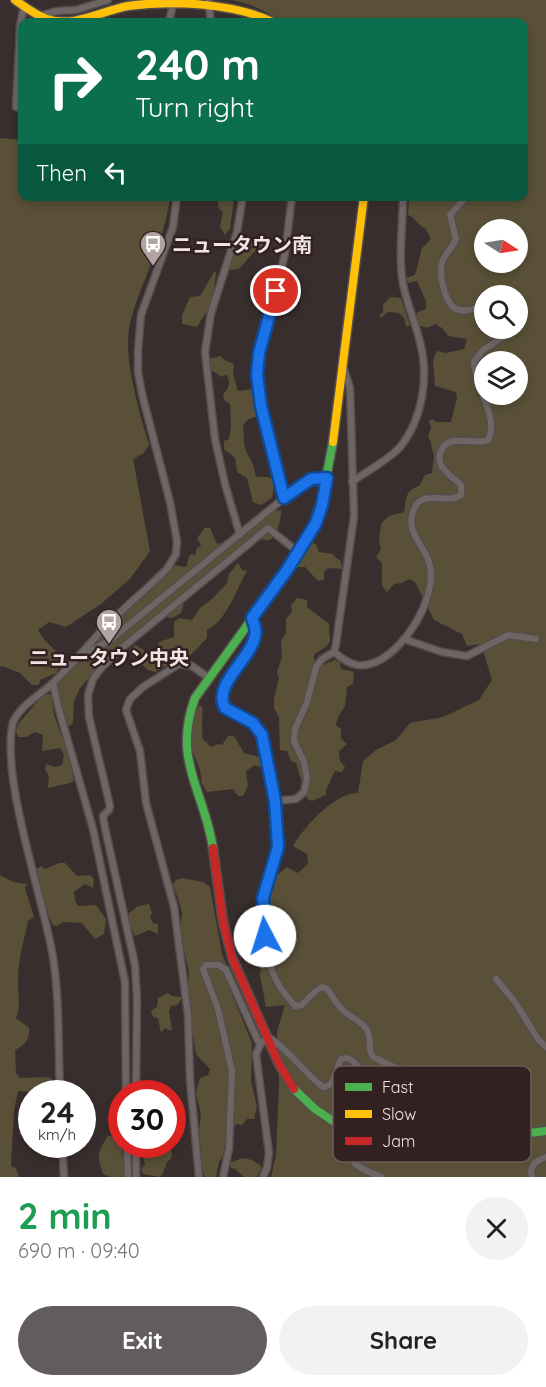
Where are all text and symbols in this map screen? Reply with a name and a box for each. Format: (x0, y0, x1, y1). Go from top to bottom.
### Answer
text: 240 m (135, 38, 260, 91)
icon: right (36, 42, 114, 120)
text: Turn right (135, 90, 254, 124)
icon: left (99, 156, 132, 189)
text: Then (36, 159, 87, 187)
north arrow (474, 219, 528, 273)
map controls (474, 219, 528, 405)
bus stop icon: ニュータウン南 (138, 229, 168, 267)
place label: ニュータウン南 (172, 232, 312, 257)
pin (250, 265, 301, 316)
icon: arrive (259, 274, 292, 307)
button: search (474, 285, 528, 339)
button: layers (474, 351, 528, 405)
bus stop icon: ニュータウン中央 (94, 607, 124, 645)
place label: ニュータウン中央 (29, 645, 189, 670)
position arrow (233, 904, 297, 968)
legend (333, 1066, 531, 1162)
text: Fast (382, 1077, 413, 1097)
speed limit sign: 30 (108, 1080, 186, 1158)
text: 24 (40, 1093, 74, 1131)
text: Slow (382, 1104, 416, 1124)
text: km/h (38, 1125, 76, 1144)
text: Jam (382, 1131, 415, 1151)
text: 2 min (18, 1193, 112, 1238)
button: close (465, 1197, 528, 1260)
text: 690 m · 09:40 (18, 1238, 140, 1263)
button: Exit (18, 1306, 267, 1375)
button: Share (279, 1306, 528, 1375)

